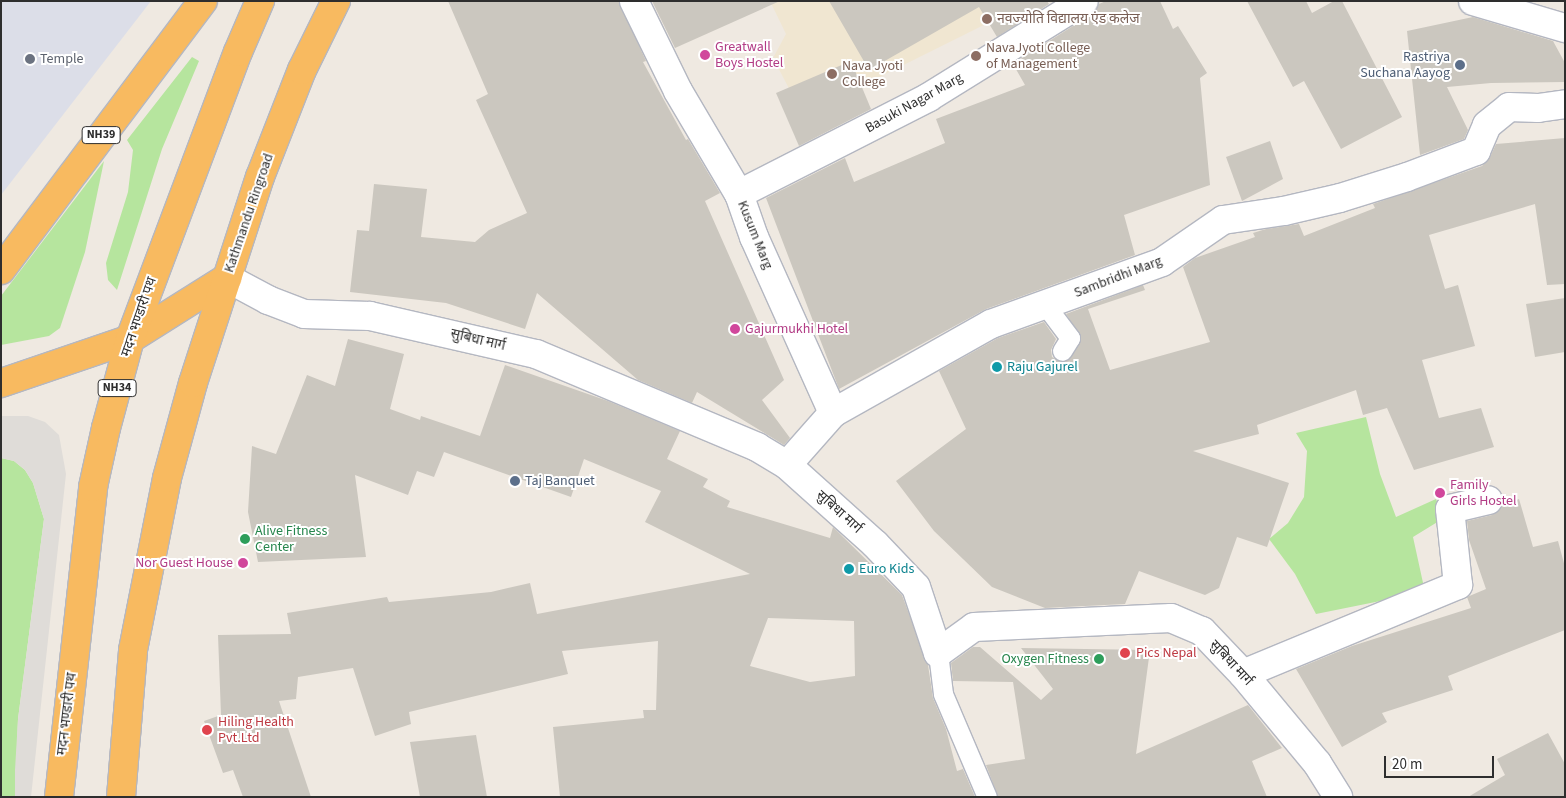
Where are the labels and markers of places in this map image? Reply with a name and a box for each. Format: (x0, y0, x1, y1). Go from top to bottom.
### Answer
place label: नवज्योति विद्यालय एंड कलेज (997, 11, 1140, 27)
marker: नवज्योति विद्यालय एंड कलेज (981, 13, 993, 25)
place label: Greatwall Boys Hostel (715, 39, 783, 72)
place label: NavaJyoti College of Management (986, 40, 1090, 72)
marker: Greatwall Boys Hostel (699, 49, 711, 61)
place label: Rastriya Suchana Aayog (1360, 49, 1450, 82)
marker: NavaJyoti College of Management (970, 50, 982, 62)
place label: Temple (40, 51, 83, 67)
marker: Temple (24, 53, 36, 65)
place label: Nava Jyoti College (842, 58, 903, 90)
marker: Rastriya Suchana Aayog (1454, 59, 1466, 71)
marker: Nava Jyoti College (826, 68, 838, 80)
place label: Gajurmukhi Hotel (745, 321, 848, 337)
marker: Gajurmukhi Hotel (729, 323, 741, 335)
place label: Raju Gajurel (1007, 359, 1078, 375)
marker: Raju Gajurel (991, 361, 1003, 373)
place label: Taj Banquet (525, 473, 595, 489)
marker: Taj Banquet (509, 475, 521, 487)
place label: Family Girls Hostel (1450, 477, 1517, 510)
marker: Family Girls Hostel (1434, 487, 1446, 499)
place label: Alive Fitness Center (255, 523, 327, 556)
marker: Alive Fitness Center (239, 533, 251, 545)
place label: Nor Guest House (135, 555, 233, 571)
marker: Nor Guest House (237, 557, 249, 569)
place label: Euro Kids (859, 561, 914, 577)
marker: Euro Kids (843, 563, 855, 575)
place label: Pics Nepal (1136, 645, 1197, 661)
marker: Pics Nepal (1118, 646, 1132, 660)
place label: Oxygen Fitness (1001, 651, 1089, 667)
marker: Oxygen Fitness (1093, 653, 1105, 665)
place label: Hiling Health Pvt.Ltd (218, 714, 294, 746)
marker: Hiling Health Pvt.Ltd (200, 723, 214, 737)

